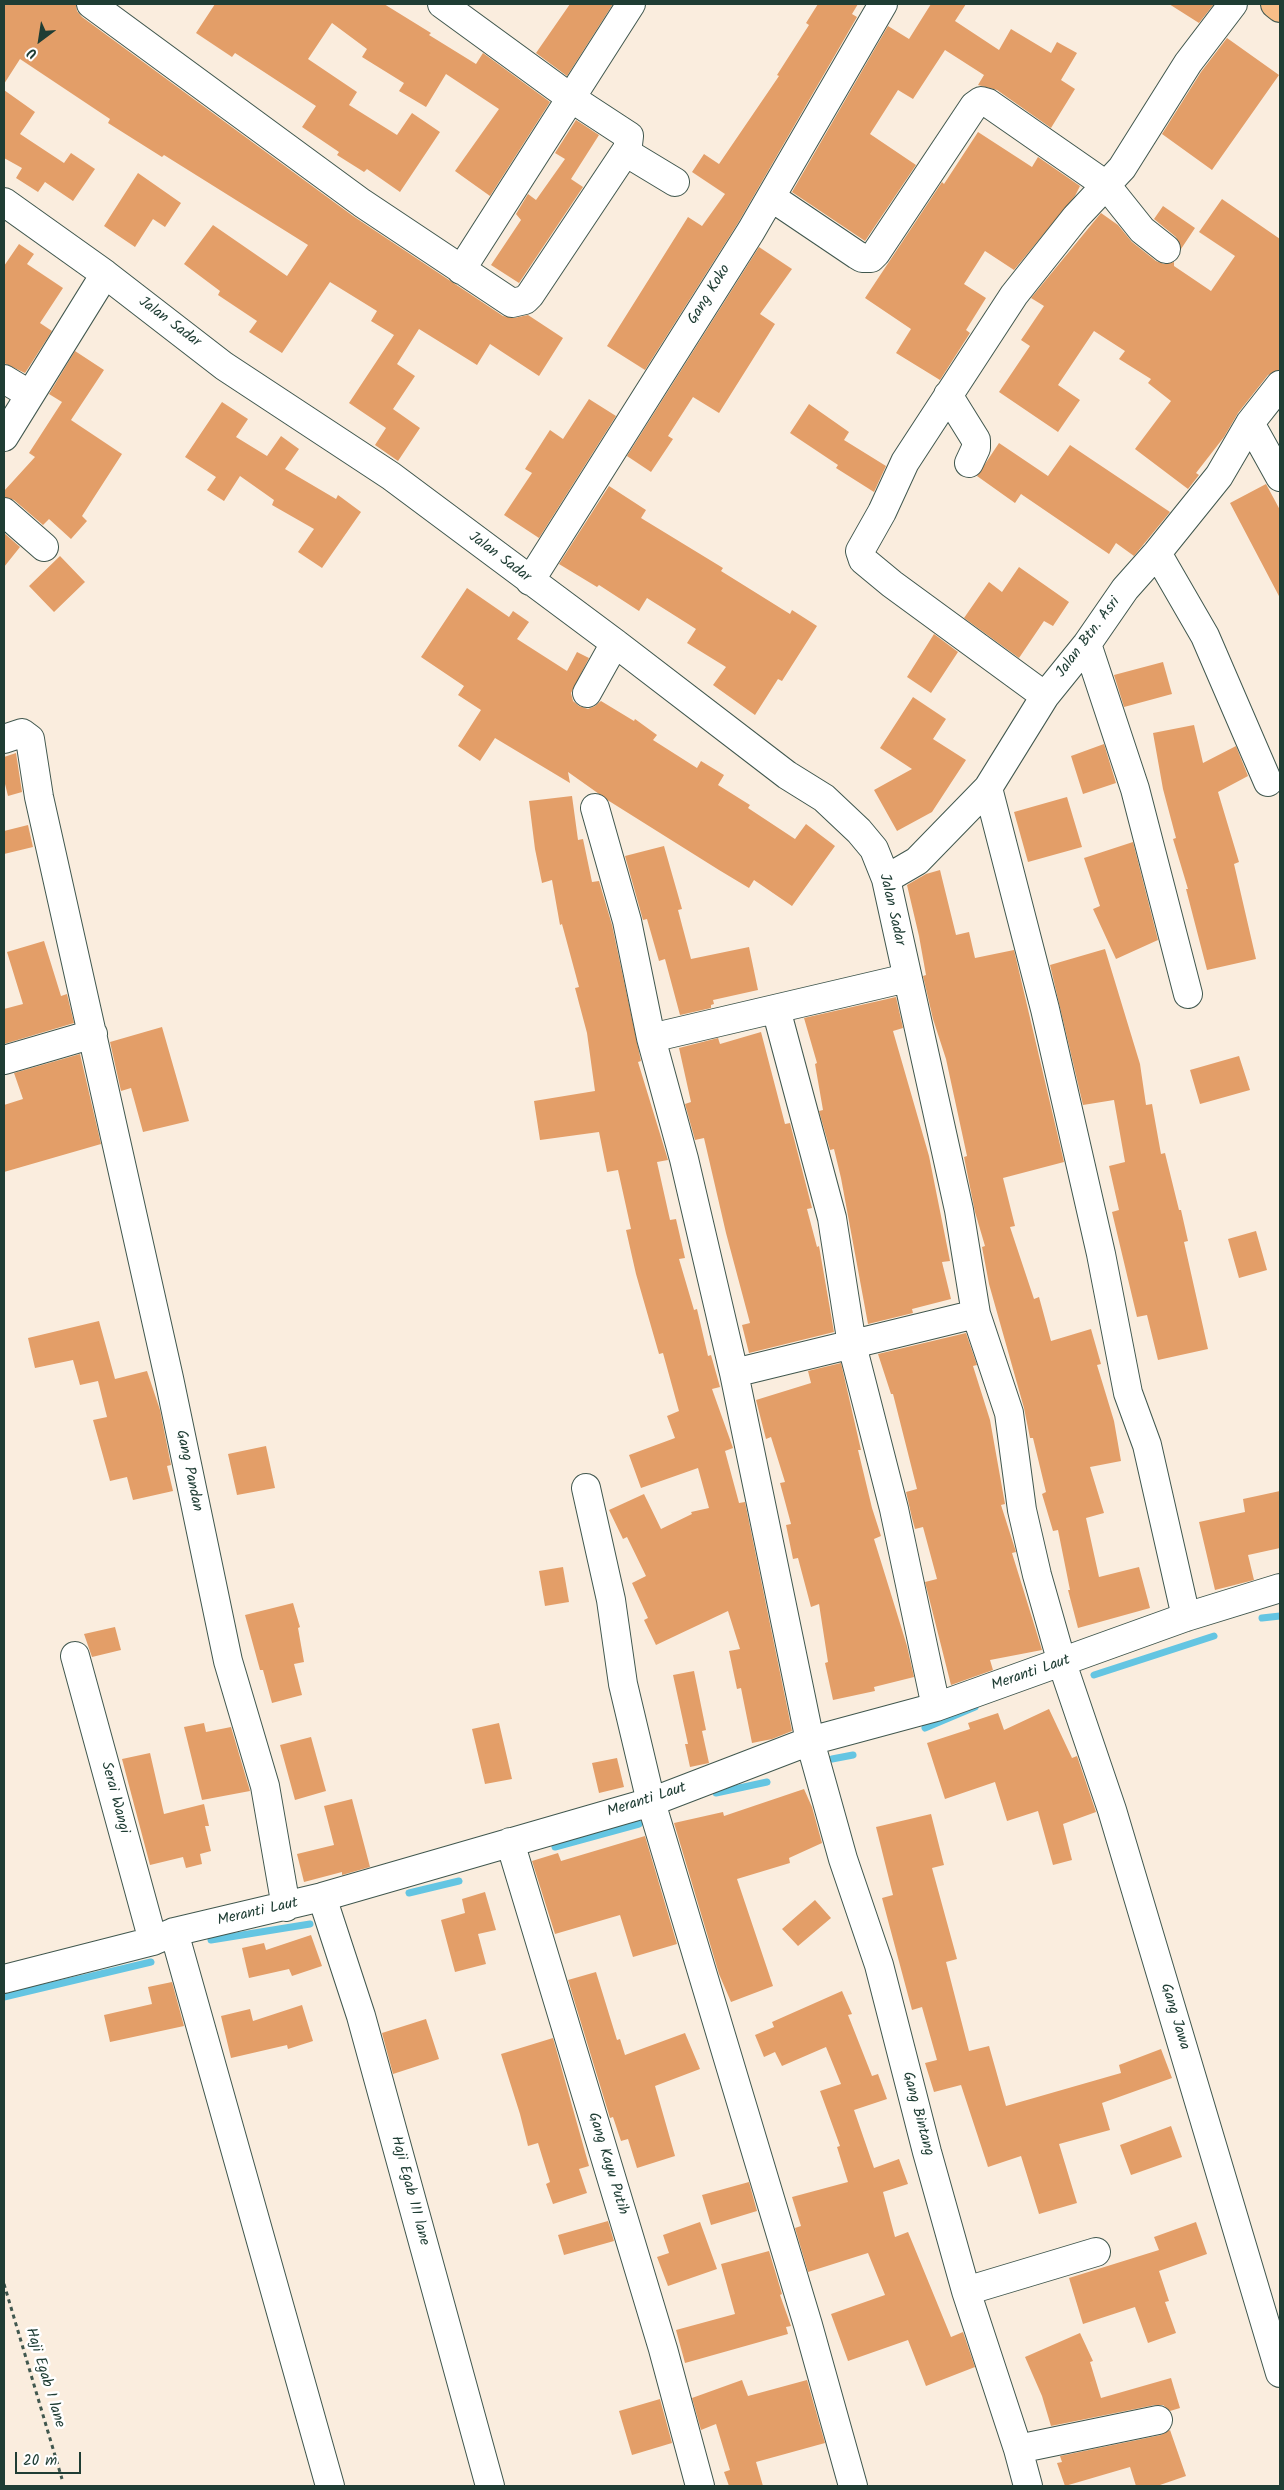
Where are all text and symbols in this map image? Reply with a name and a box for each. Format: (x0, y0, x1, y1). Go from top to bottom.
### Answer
north arrow (15, 15, 65, 65)
text: U (23, 41, 42, 64)
street label: Gang Koko (685, 262, 735, 328)
street label: Jalan Sadar (134, 294, 204, 352)
street label: Jalan Sadar (464, 529, 534, 587)
street label: Jalan Btn. Asri (1053, 594, 1125, 682)
street label: Jalan Sadar (874, 872, 908, 948)
street label: Gang Pandan (171, 1429, 205, 1513)
street label: Meranti Laut (989, 1652, 1073, 1696)
street label: Serai Wangi (96, 1760, 132, 1836)
street label: Meranti Laut (605, 1780, 689, 1822)
street label: Meranti Laut (216, 1895, 300, 1931)
street label: Gang Jawa (1155, 1982, 1193, 2052)
street label: Gang Bintang (897, 2070, 937, 2158)
street label: Gang Kayu Putih (583, 2111, 631, 2217)
street label: Haji Egab III lane (386, 2134, 432, 2248)
street label: Haji Egab I lane (20, 2326, 68, 2430)
scale bar (18, 2442, 84, 2474)
text: 20 m (23, 2449, 57, 2473)

